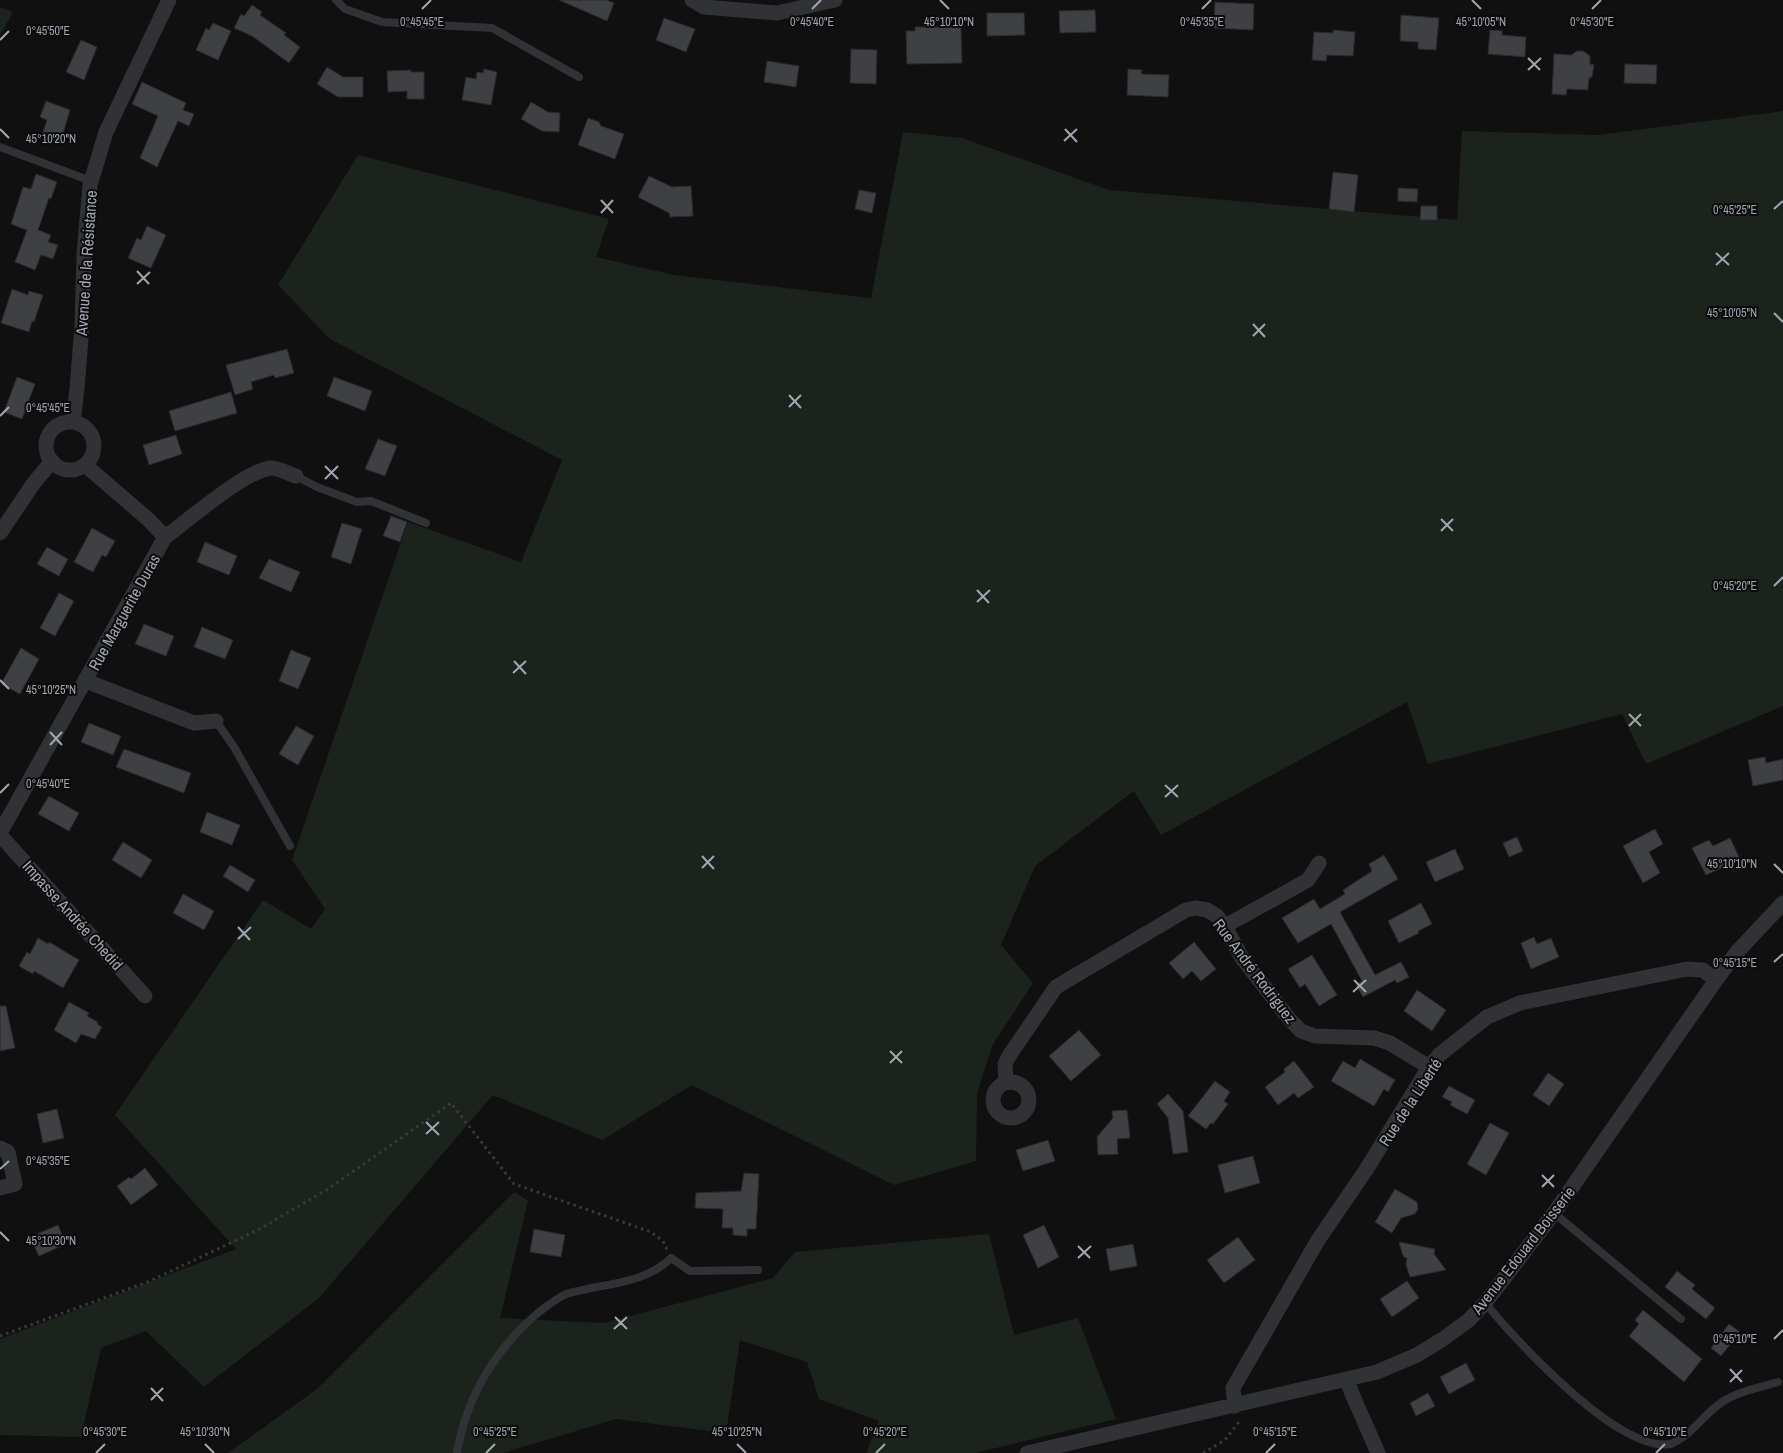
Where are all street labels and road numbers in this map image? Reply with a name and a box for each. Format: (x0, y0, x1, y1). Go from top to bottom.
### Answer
street label: Avenue de la Résistance (70, 190, 102, 337)
street label: Rue Marguerite Duras (83, 550, 165, 674)
street label: Impasse Andrée Chedid (18, 855, 128, 975)
street label: Rue André Rodriguez (1208, 914, 1302, 1028)
street label: Rue de la Liberté (1373, 1054, 1447, 1150)
street label: Avenue Edouard Boisserie (1466, 1182, 1580, 1319)

